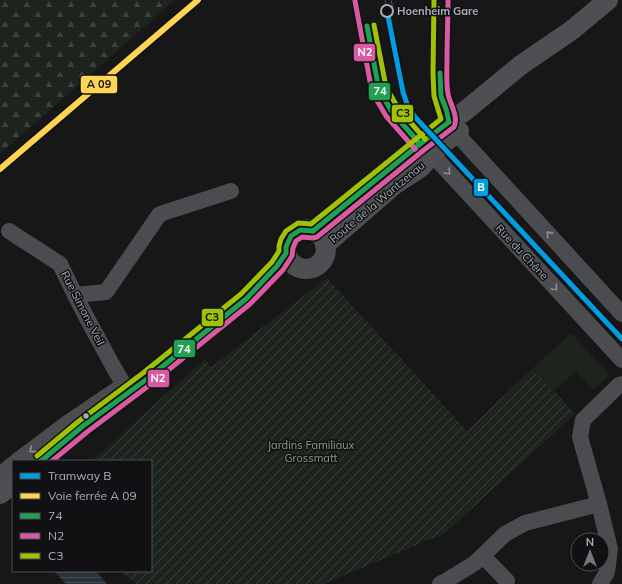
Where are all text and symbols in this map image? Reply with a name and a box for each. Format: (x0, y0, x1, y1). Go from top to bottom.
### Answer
marker: Hoenheim Gare (380, 4, 394, 18)
place label: Hoenheim Gare (397, 4, 478, 18)
line badge: N2 (353, 43, 376, 62)
text: N2 (358, 45, 373, 59)
line badge: A 09 (80, 75, 118, 94)
text: A 09 (87, 77, 112, 91)
line badge: 74 (368, 82, 391, 101)
text: 74 (373, 84, 387, 98)
line badge: C3 (391, 104, 414, 123)
text: C3 (396, 106, 410, 120)
street label: Route de la Wantzenau (327, 158, 427, 246)
one-way arrow (443, 167, 451, 175)
line badge: B (473, 178, 489, 197)
text: B (477, 180, 485, 194)
street label: Rue du Chêne (493, 221, 551, 283)
one-way arrow (546, 231, 553, 239)
street label: Rue Simone Veil (58, 268, 108, 348)
one-way arrow (550, 283, 558, 291)
line badge: C3 (201, 308, 224, 327)
text: C3 (205, 310, 219, 324)
line badge: 74 (173, 339, 196, 358)
text: 74 (177, 342, 191, 356)
line badge: N2 (147, 369, 170, 388)
text: N2 (151, 371, 166, 385)
unlabelled marker (81, 411, 91, 421)
park label: Jardins Familiaux Grossmatt (267, 438, 355, 465)
one-way arrow (29, 445, 36, 452)
legend (12, 460, 152, 572)
text: Tramway B (48, 468, 111, 483)
text: Voie ferrée A 09 (48, 488, 137, 503)
text: 74 (48, 508, 62, 523)
text: N2 (48, 528, 64, 543)
north arrow (570, 532, 610, 572)
text: N (586, 535, 594, 549)
text: C3 (48, 548, 63, 563)

